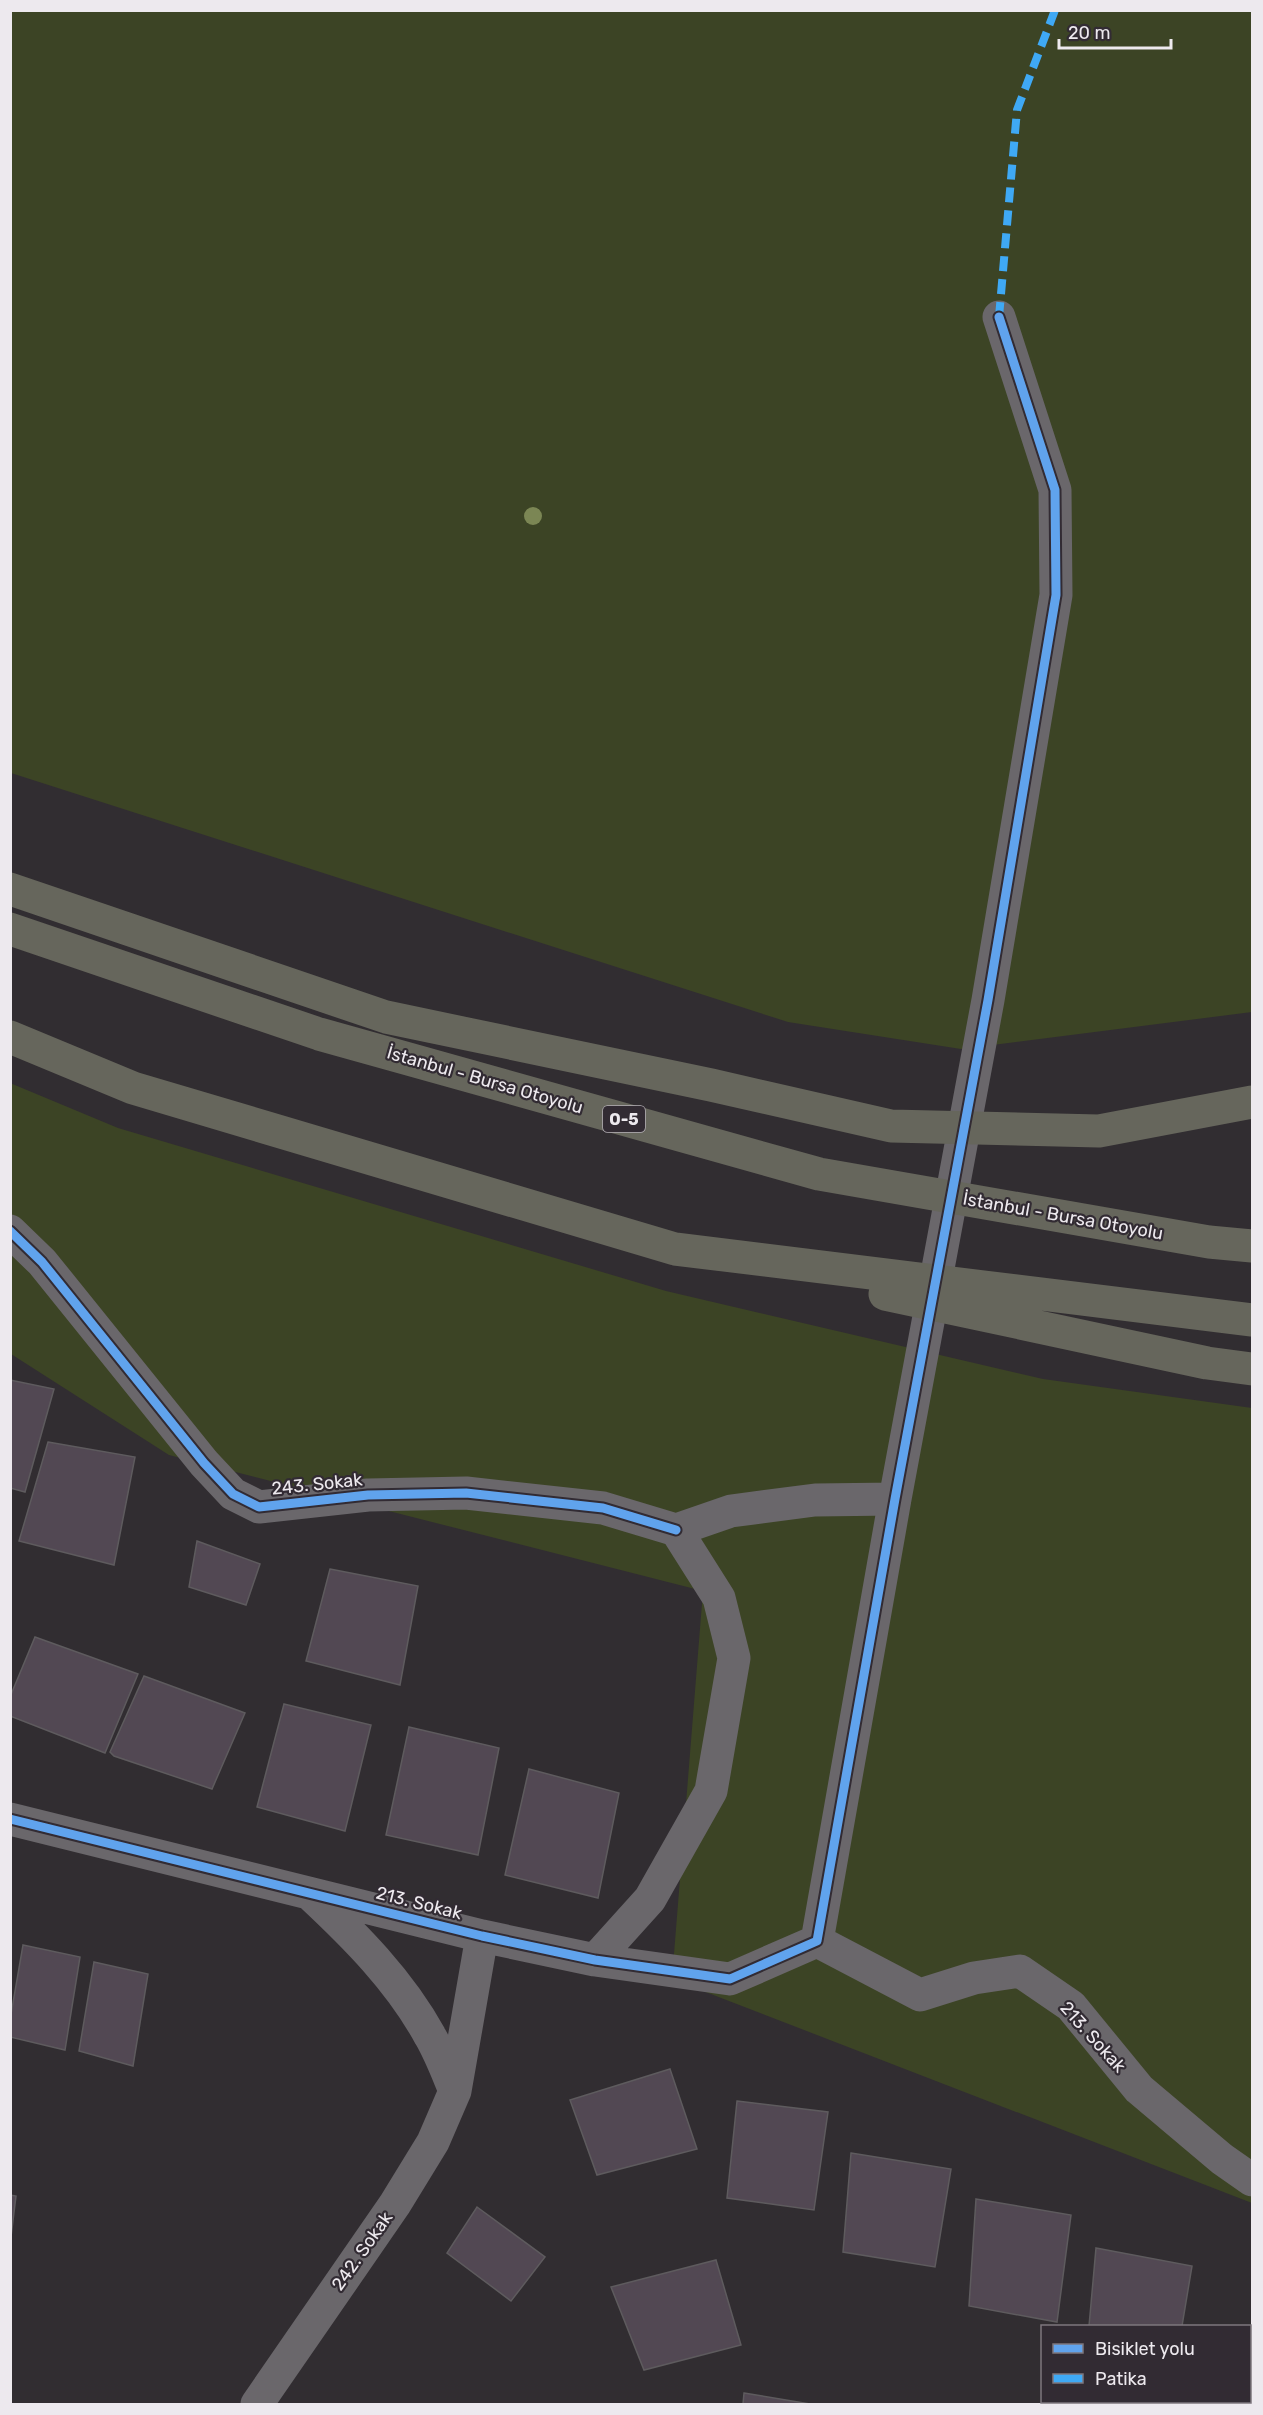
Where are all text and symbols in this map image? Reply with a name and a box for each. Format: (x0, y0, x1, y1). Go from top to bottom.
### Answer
scale bar (1059, 12, 1172, 50)
text: 20 m (1068, 22, 1110, 44)
street label: İstanbul - Bursa Otoyolu (384, 1041, 586, 1119)
road number: O-5 (603, 1106, 645, 1132)
street label: İstanbul - Bursa Otoyolu (961, 1188, 1165, 1244)
street label: 243. Sokak (270, 1468, 364, 1500)
street label: 213. Sokak (374, 1882, 465, 1924)
street label: 213. Sokak (1055, 1997, 1131, 2078)
street label: 242. Sokak (327, 2207, 397, 2295)
legend (1041, 2325, 1251, 2403)
text: Bisiklet yolu (1095, 2338, 1195, 2360)
text: Patika (1095, 2368, 1147, 2390)

